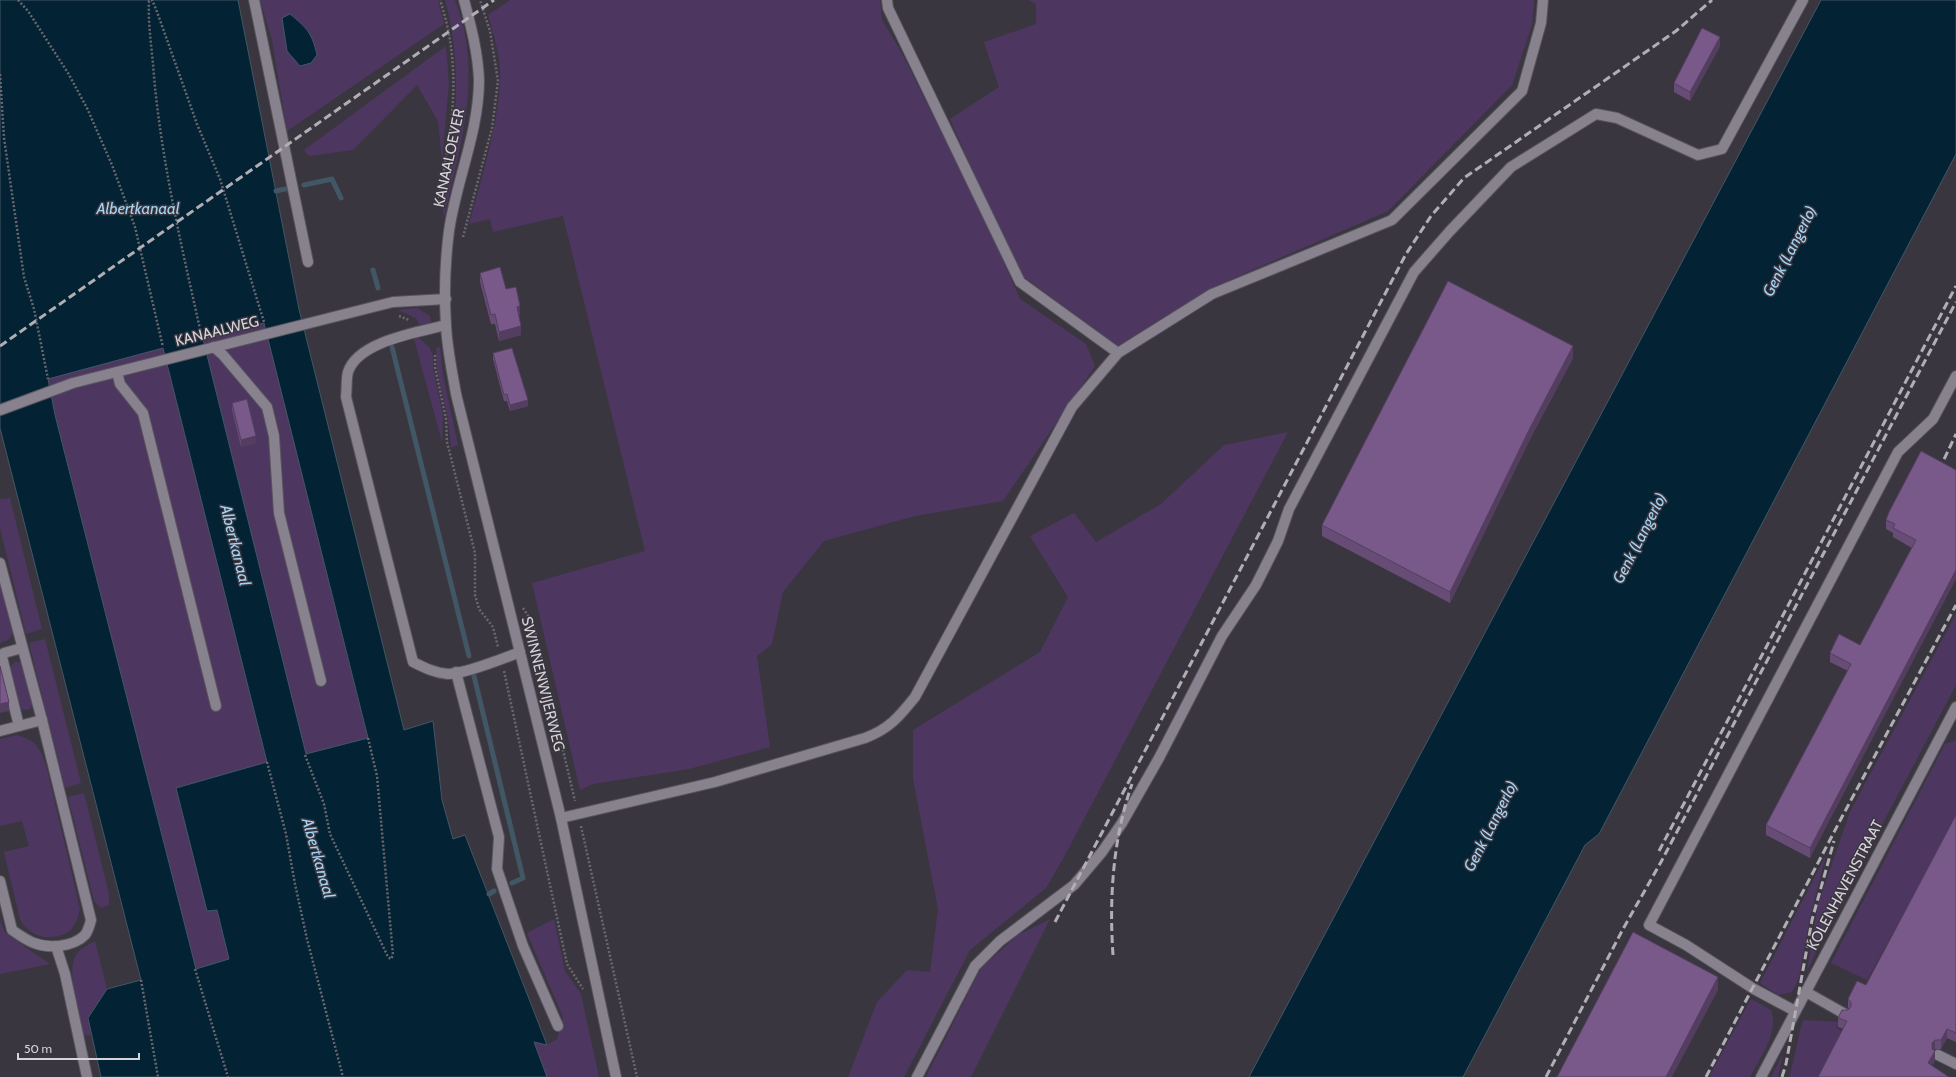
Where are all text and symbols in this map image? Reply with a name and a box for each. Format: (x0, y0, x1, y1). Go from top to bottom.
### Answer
street label: KANAALOEVER (430, 107, 468, 209)
water label: Albertkanaal (96, 199, 180, 218)
water label: Genk (Langerlo) (1759, 203, 1820, 300)
street label: KANAALWEG (173, 312, 261, 350)
water label: Genk (Langerlo) (1609, 490, 1670, 587)
water label: Albertkanaal (216, 502, 255, 588)
street label: SWINNENWIJERWEG (518, 615, 568, 753)
water label: Genk (Langerlo) (1460, 778, 1521, 875)
water label: Albertkanaal (298, 815, 339, 901)
street label: KOLENHAVENSTRAAT (1803, 817, 1887, 953)
scale bar (18, 1035, 139, 1061)
text: 50 m (24, 1041, 52, 1056)

